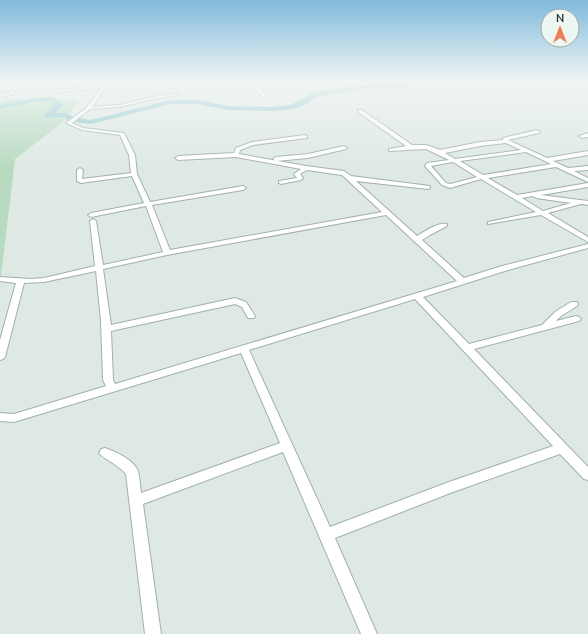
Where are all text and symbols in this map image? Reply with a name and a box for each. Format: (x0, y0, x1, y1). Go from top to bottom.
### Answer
north arrow (540, 8, 580, 48)
text: N (556, 11, 564, 26)

